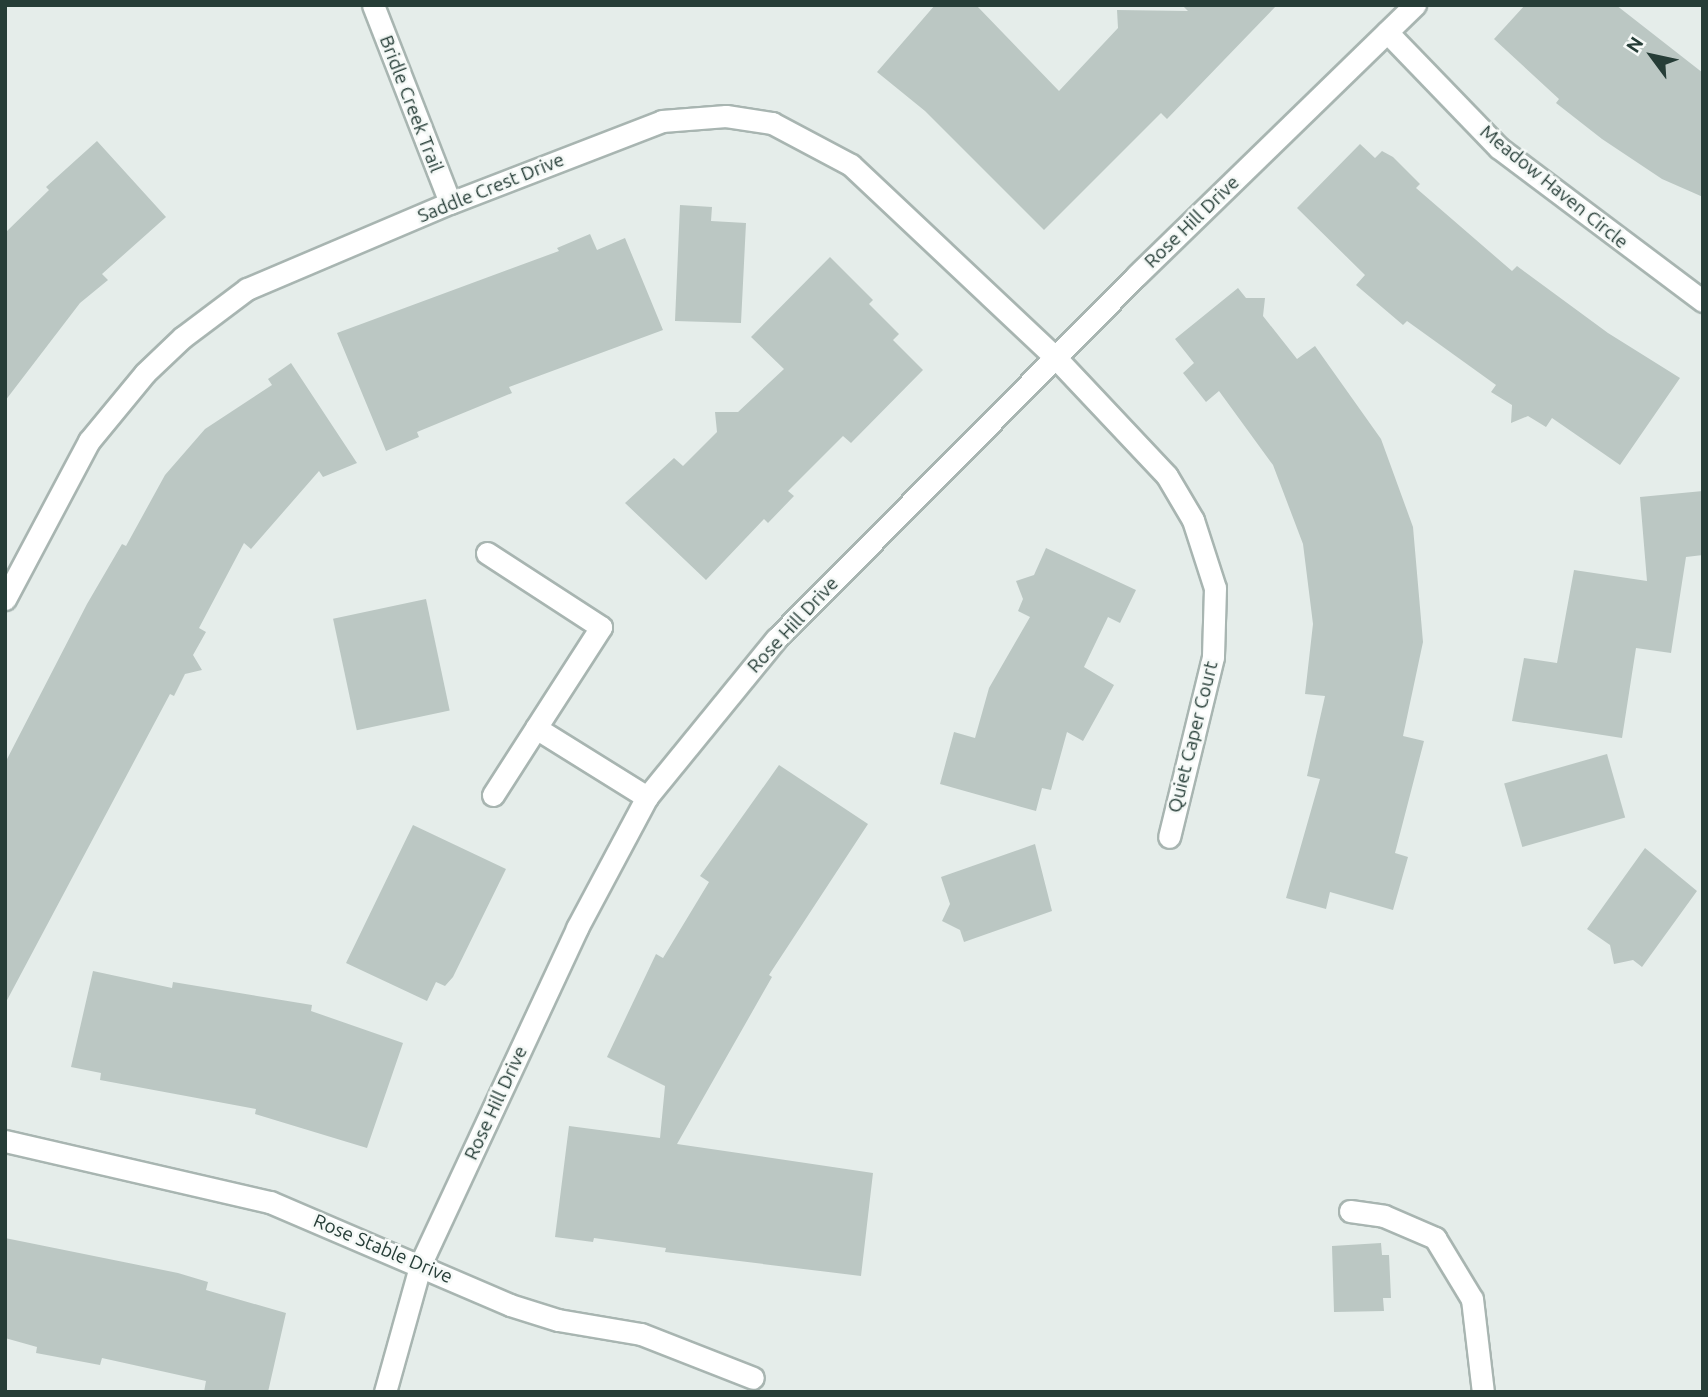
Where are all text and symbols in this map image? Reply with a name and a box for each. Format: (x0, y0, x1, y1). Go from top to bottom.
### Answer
north arrow (1617, 21, 1687, 91)
street label: Bridle Creek Trail (374, 32, 448, 176)
text: N (1621, 33, 1647, 57)
street label: Meadow Haven Circle (1475, 120, 1633, 254)
street label: Saddle Crest Drive (414, 148, 568, 228)
street label: Rose Hill Drive (1140, 171, 1244, 273)
street label: Rose Hill Drive (743, 572, 843, 678)
street label: Quiet Caper Court (1163, 659, 1223, 815)
street label: Rose Hill Drive (460, 1042, 532, 1164)
street label: Rose Stable Drive (310, 1209, 456, 1289)

